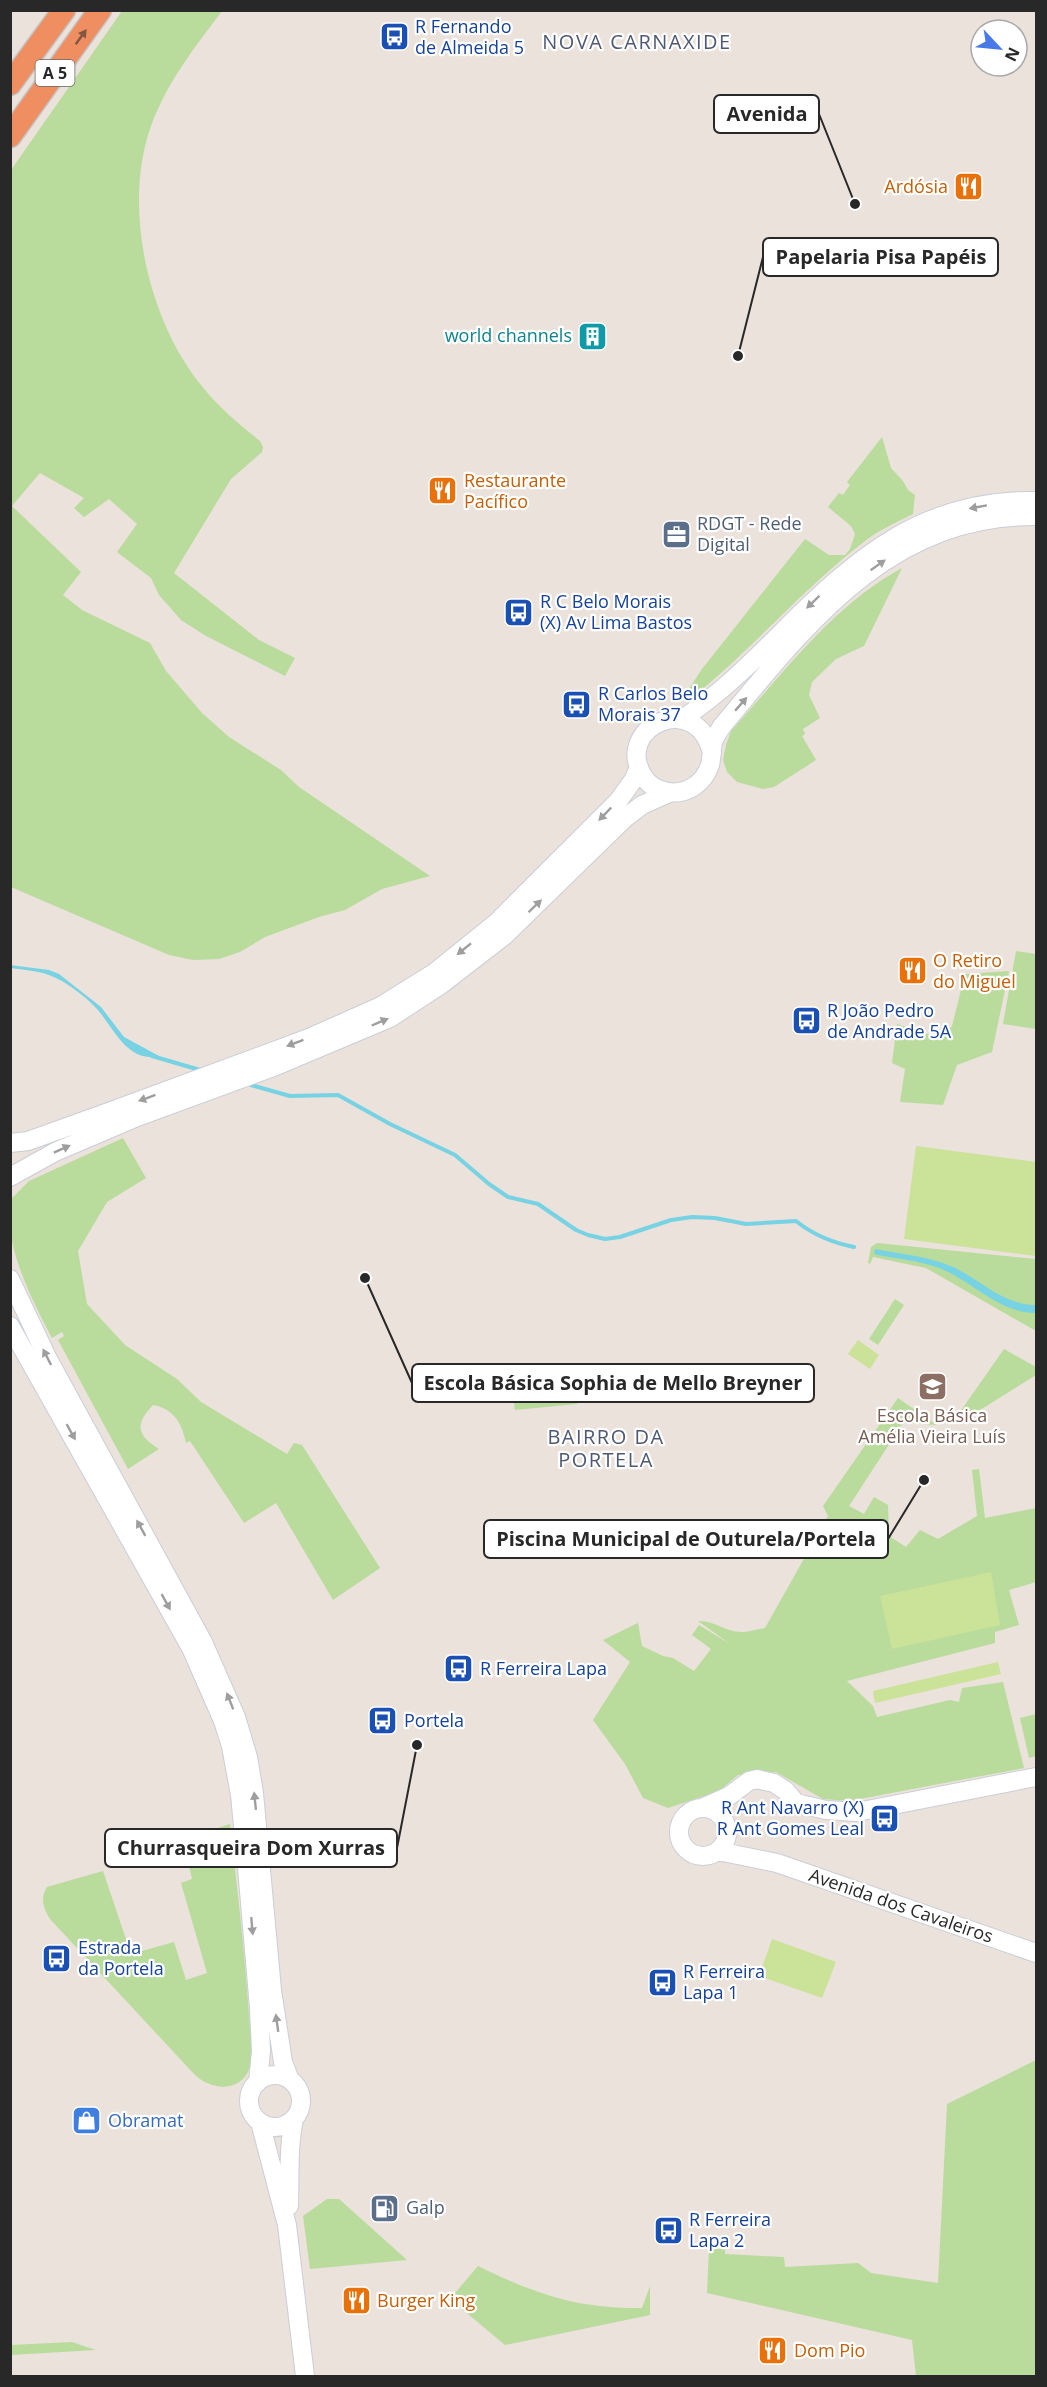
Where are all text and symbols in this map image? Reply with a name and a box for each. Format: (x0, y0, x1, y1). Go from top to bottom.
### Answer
place label: R Fernando de Almeida 5 (415, 14, 524, 59)
north arrow (969, 18, 1029, 78)
bus stop icon: R Fernando de Almeida 5 (378, 21, 410, 53)
district label: NOVA CARNAXIDE (542, 28, 732, 55)
one-way arrow (75, 29, 87, 45)
text: N (1000, 44, 1025, 65)
road number: A 5 (36, 60, 74, 86)
callout: Avenida (714, 95, 819, 133)
text: Avenida (727, 100, 807, 127)
restaurant icon: Ardósia (953, 171, 985, 203)
place label: Ardósia (884, 174, 948, 198)
callout: Papelaria Pisa Papéis (763, 238, 998, 276)
text: Papelaria Pisa Papéis (776, 243, 986, 270)
building icon: world channels (577, 320, 609, 352)
place label: world channels (445, 323, 572, 347)
place label: Restaurante Pacífico (464, 468, 566, 513)
restaurant icon: Restaurante Pacífico (427, 475, 459, 507)
one-way arrow (969, 502, 988, 511)
place label: RDGT - Rede Digital (697, 511, 802, 556)
office icon: RDGT - Rede Digital (660, 518, 692, 550)
one-way arrow (869, 559, 885, 571)
place label: R C Belo Morais (X) Av Lima Bastos (540, 589, 692, 634)
one-way arrow (806, 595, 820, 609)
bus stop icon: R C Belo Morais (X) Av Lima Bastos (503, 596, 535, 628)
place label: R Carlos Belo Morais 37 (598, 681, 708, 726)
bus stop icon: R Carlos Belo Morais 37 (561, 688, 593, 720)
one-way arrow (735, 696, 748, 712)
one-way arrow (598, 807, 612, 822)
one-way arrow (528, 899, 543, 913)
one-way arrow (456, 942, 472, 955)
place label: O Retiro do Miguel (933, 948, 1016, 993)
restaurant icon: O Retiro do Miguel (896, 955, 928, 987)
place label: R João Pedro de Andrade 5A (827, 998, 952, 1043)
bus stop icon: R João Pedro de Andrade 5A (790, 1005, 822, 1037)
one-way arrow (371, 1017, 389, 1027)
one-way arrow (286, 1039, 304, 1048)
one-way arrow (137, 1094, 155, 1104)
one-way arrow (53, 1145, 70, 1154)
one-way arrow (42, 1348, 52, 1365)
callout: Escola Básica Sophia de Mello Breyner (412, 1364, 814, 1402)
text: Escola Básica Sophia de Mello Breyner (424, 1369, 802, 1396)
school or university icon: Escola Básica Amélia Vieira Luís (916, 1371, 948, 1403)
place label: Escola Básica Amélia Vieira Luís (858, 1403, 1006, 1448)
one-way arrow (66, 1423, 76, 1440)
district label: BAIRRO DA PORTELA (547, 1423, 665, 1473)
one-way arrow (135, 1520, 146, 1536)
callout: Piscina Municipal de Outurela/Portela (484, 1520, 888, 1558)
text: Piscina Municipal de Outurela/Portela (496, 1525, 876, 1552)
one-way arrow (161, 1594, 171, 1611)
bus stop icon: R Ferreira Lapa (443, 1653, 475, 1685)
place label: R Ferreira Lapa (480, 1656, 607, 1680)
one-way arrow (225, 1692, 235, 1710)
bus stop icon: Portela (367, 1705, 399, 1737)
place label: Portela (404, 1708, 464, 1732)
one-way arrow (250, 1791, 260, 1810)
place label: R Ant Navarro (X) R Ant Gomes Leal (717, 1795, 864, 1840)
bus stop icon: R Ant Navarro (X) R Ant Gomes Leal (869, 1802, 901, 1834)
callout: Churrasqueira Dom Xurras (105, 1829, 397, 1867)
text: Churrasqueira Dom Xurras (117, 1834, 385, 1861)
street label: Avenida dos Cavaleiros (806, 1862, 997, 1948)
one-way arrow (247, 1916, 257, 1935)
place label: Estrada da Portela (78, 1935, 164, 1980)
bus stop icon: Estrada da Portela (41, 1942, 73, 1974)
place label: R Ferreira Lapa 1 (683, 1959, 765, 2004)
bus stop icon: R Ferreira Lapa 1 (646, 1966, 678, 1998)
one-way arrow (273, 2013, 282, 2032)
shop icon: Obramat (71, 2105, 103, 2137)
place label: Obramat (108, 2108, 183, 2132)
fuel station icon: Galp (369, 2192, 401, 2224)
place label: Galp (406, 2195, 445, 2219)
place label: R Ferreira Lapa 2 (689, 2207, 771, 2252)
bus stop icon: R Ferreira Lapa 2 (652, 2214, 684, 2246)
restaurant icon: Burger King (340, 2285, 372, 2317)
place label: Burger King (377, 2288, 476, 2312)
restaurant icon: Dom Pio (757, 2335, 789, 2367)
place label: Dom Pio (794, 2338, 865, 2362)

